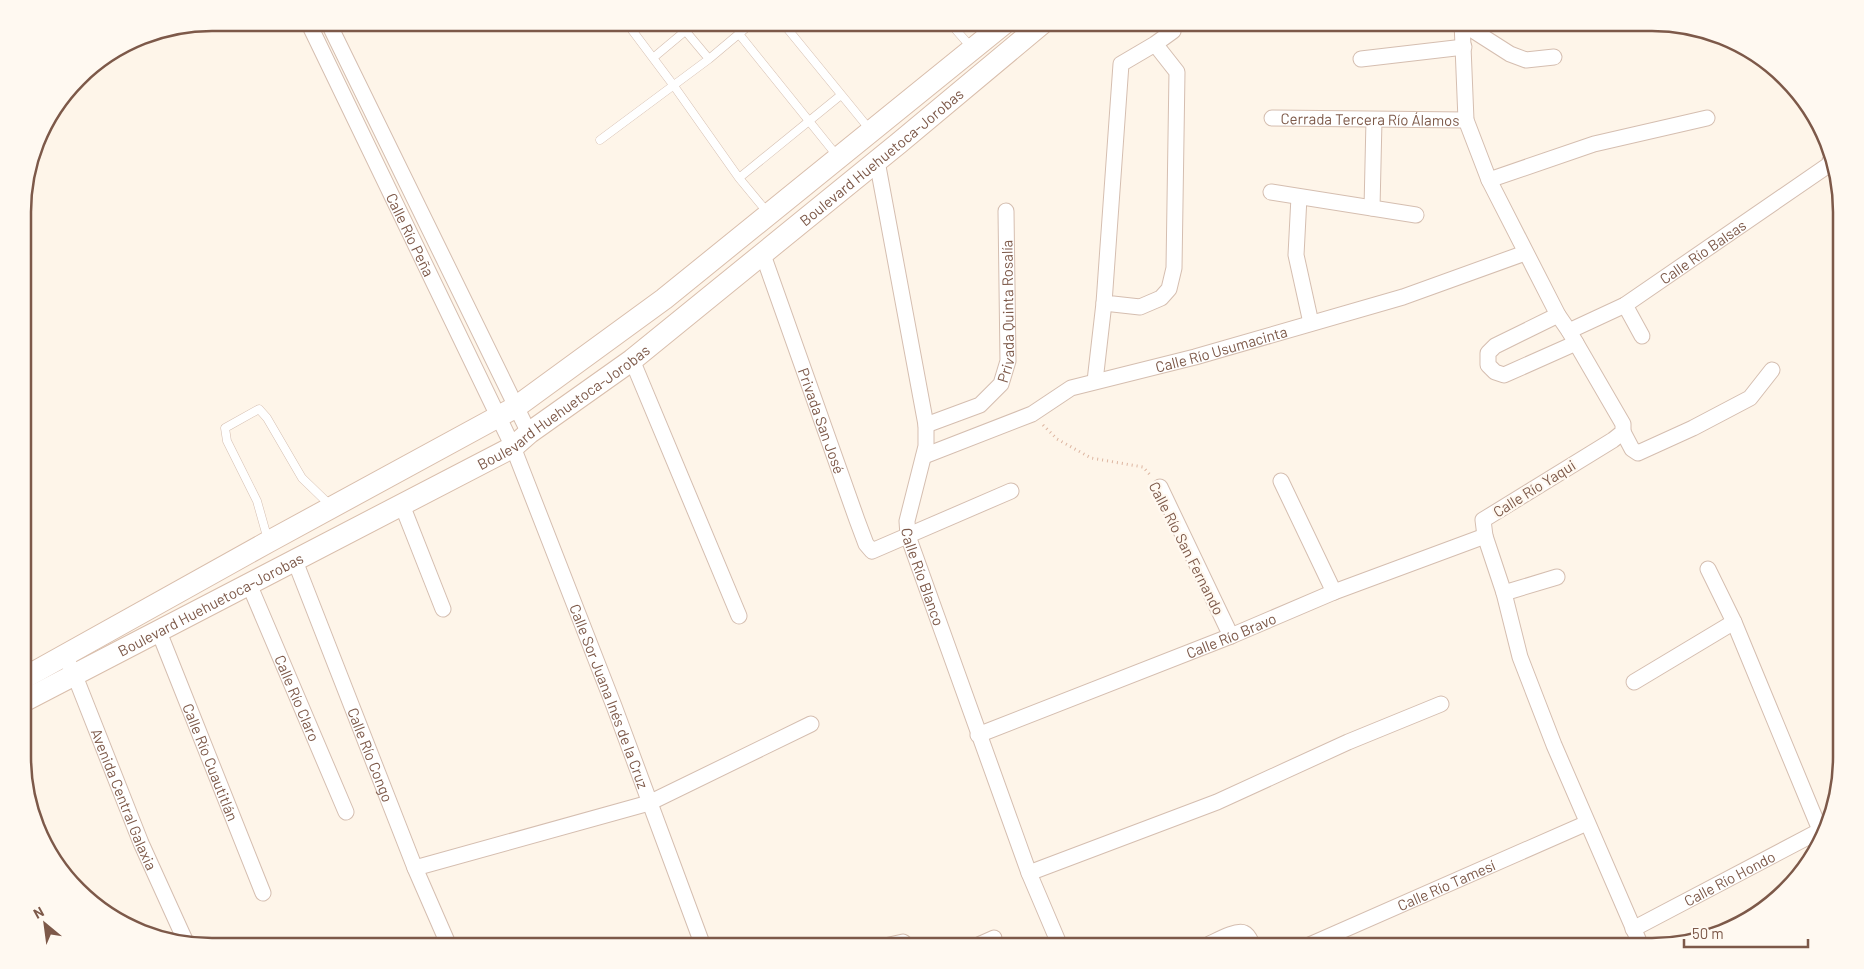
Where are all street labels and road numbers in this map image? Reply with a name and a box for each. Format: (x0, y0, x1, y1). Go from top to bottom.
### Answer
street label: Boulevard Huehuetoca-Jorobas (796, 84, 967, 229)
street label: Cerrada Tercera Río Álamos (1280, 109, 1460, 129)
street label: Calle Río Peña (383, 190, 438, 279)
street label: Calle Río Balsas (1656, 216, 1749, 288)
street label: Privada Quinta Rosalía (993, 240, 1018, 385)
street label: Calle Río Usumacinta (1153, 322, 1289, 376)
street label: Boulevard Huehuetoca-Jorobas (474, 341, 653, 473)
street label: Privada San José (795, 365, 849, 476)
street label: Calle Río Yaqui (1489, 456, 1579, 520)
street label: Calle Río San Fernando (1146, 478, 1228, 618)
street label: Calle Río Blanco (898, 527, 948, 628)
street label: Boulevard Huehuetoca-Jorobas (115, 549, 306, 660)
street label: Calle Sor Juana Inés de la Cruz (566, 601, 653, 791)
street label: Calle Río Bravo (1183, 609, 1279, 662)
street label: Calle Río Claro (271, 652, 324, 744)
street label: Calle Río Cuautitlán (179, 701, 242, 823)
street label: Calle Río Congo (344, 705, 397, 804)
street label: Avenida Central Galaxia (88, 726, 161, 873)
street label: Calle Río Hondo (1681, 847, 1778, 910)
street label: Calle Río Tamesí (1395, 856, 1498, 914)

